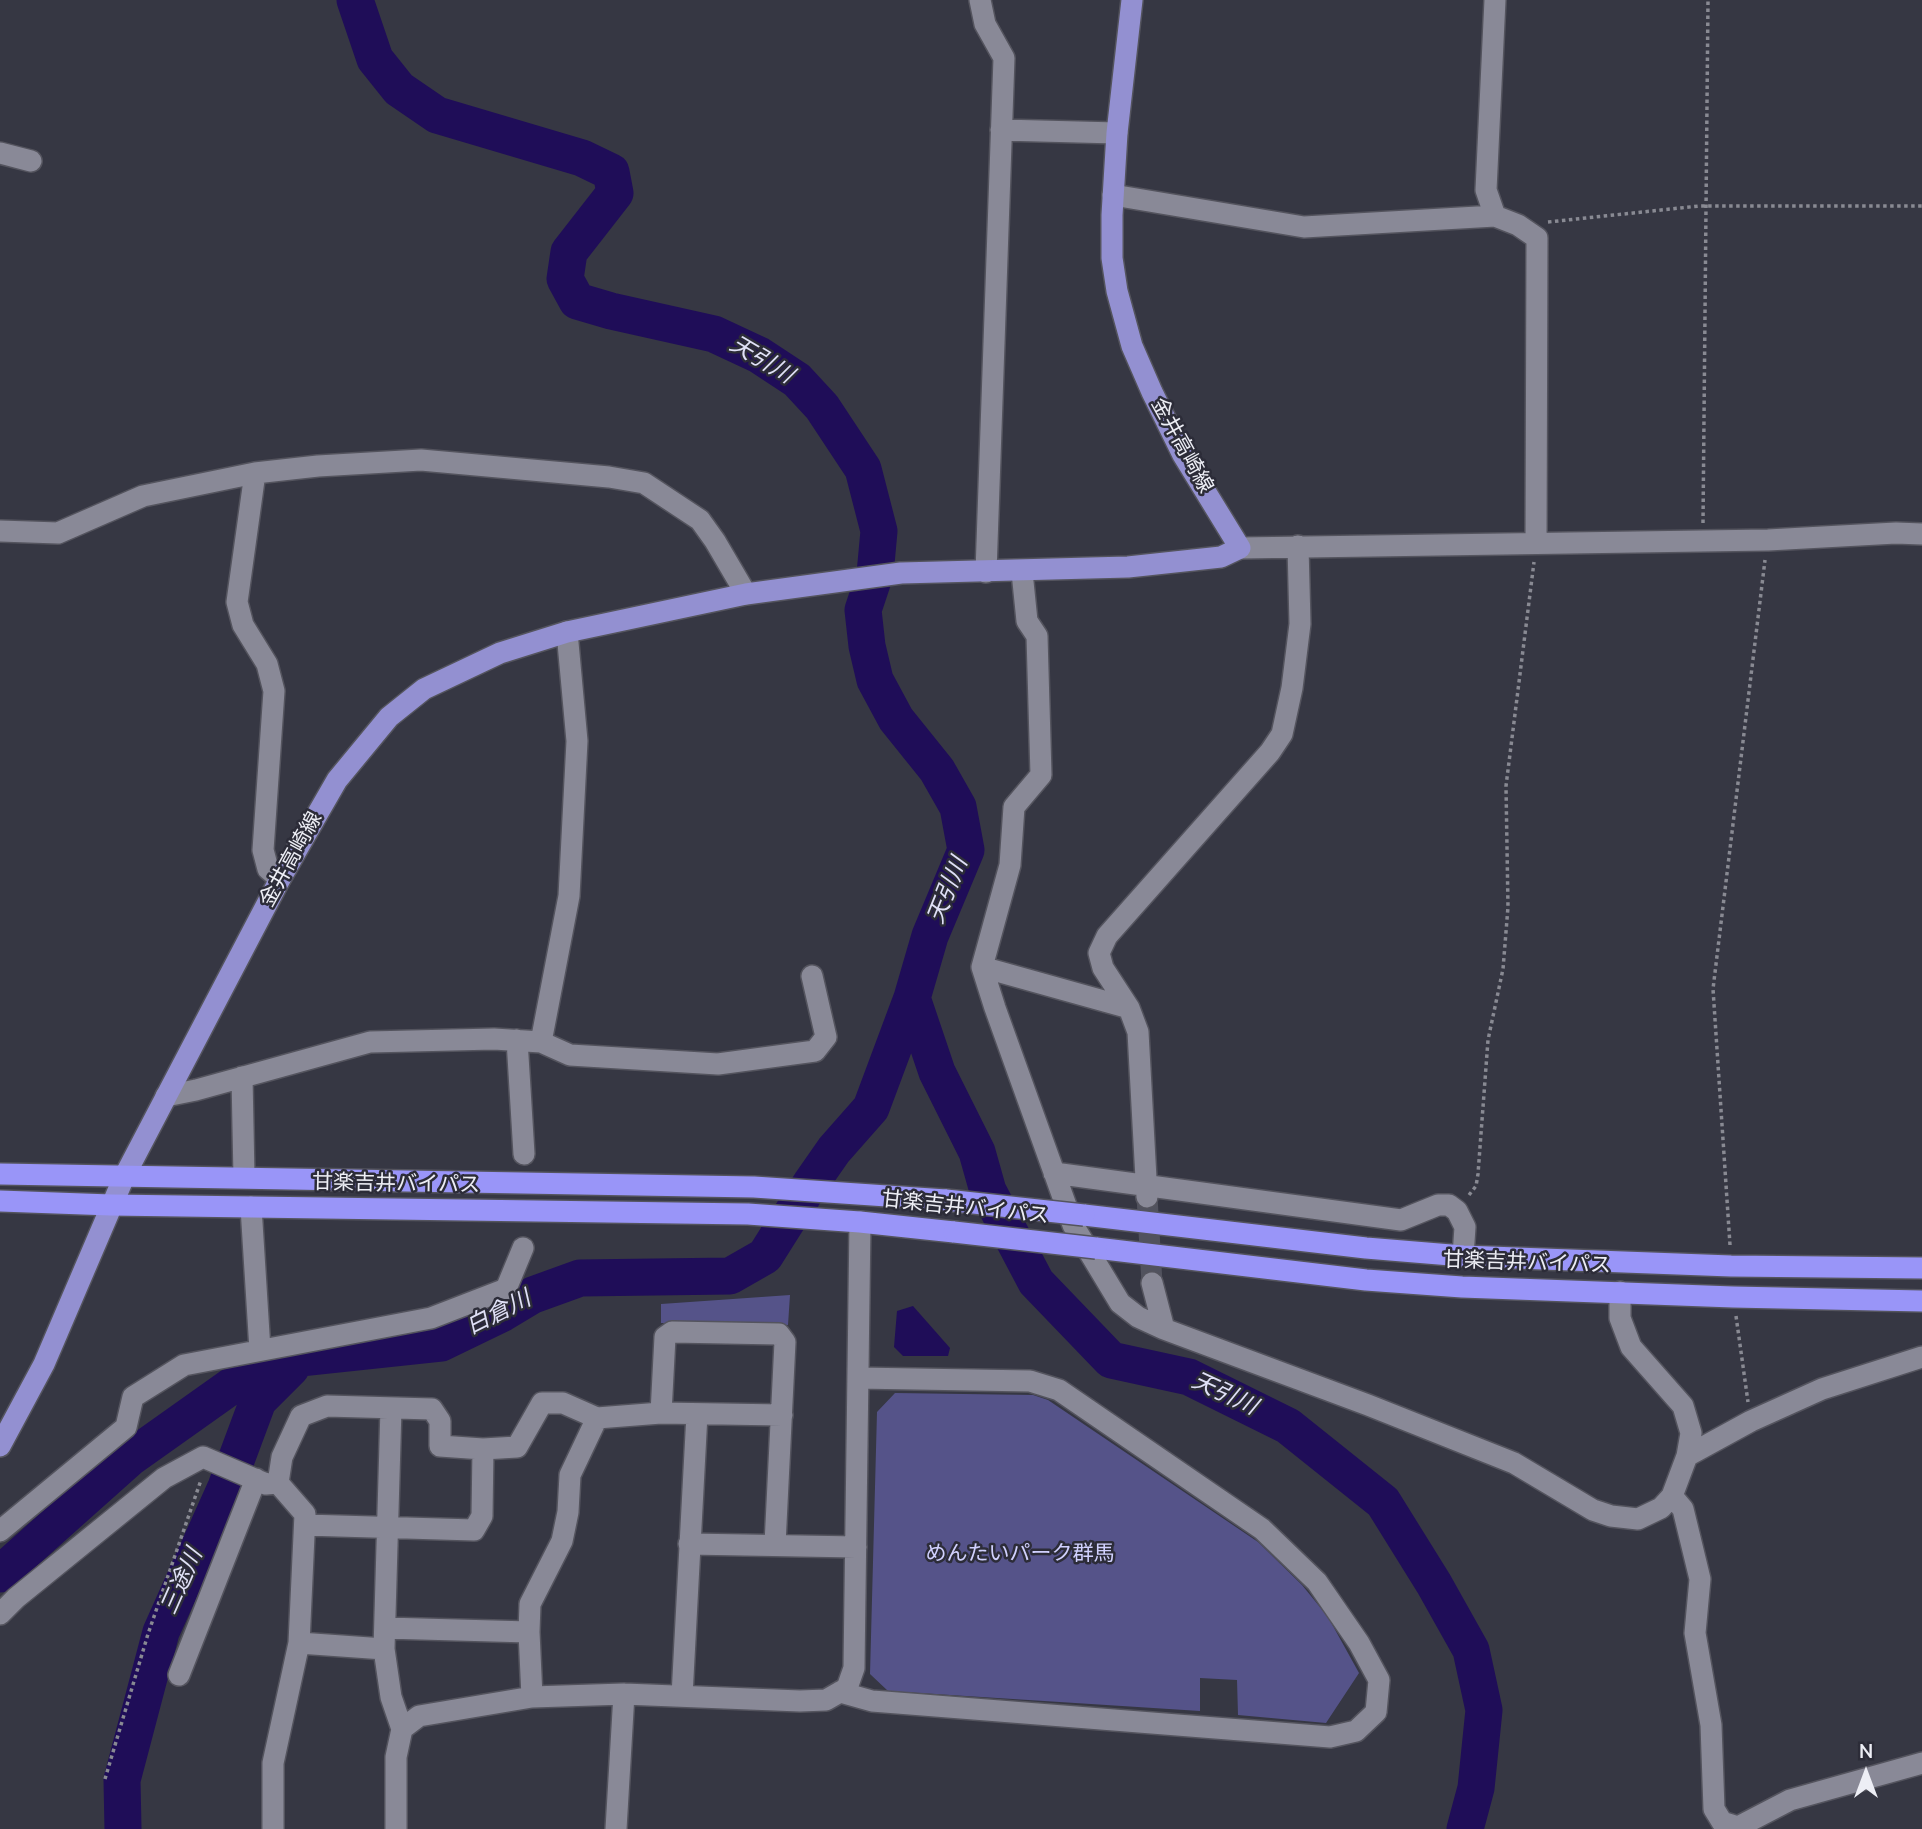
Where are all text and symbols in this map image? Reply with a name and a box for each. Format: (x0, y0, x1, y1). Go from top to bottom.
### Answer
water label: 天引川 (724, 331, 798, 391)
street label: 金井高崎線 (1145, 394, 1217, 498)
street label: 金井高崎線 (256, 808, 328, 912)
water label: 天引川 (923, 854, 975, 928)
street label: 甘楽吉井バイパス (312, 1171, 480, 1199)
street label: 甘楽吉井バイパス (880, 1188, 1050, 1230)
street label: 甘楽吉井バイパス (1443, 1248, 1611, 1280)
water label: 白倉川 (462, 1286, 536, 1342)
water label: 天引川 (1187, 1368, 1261, 1422)
park label: めんたいパーク群馬 (926, 1542, 1114, 1568)
water label: 三途川 (156, 1545, 210, 1619)
north arrow (1831, 1738, 1901, 1808)
text: N (1859, 1739, 1873, 1765)

